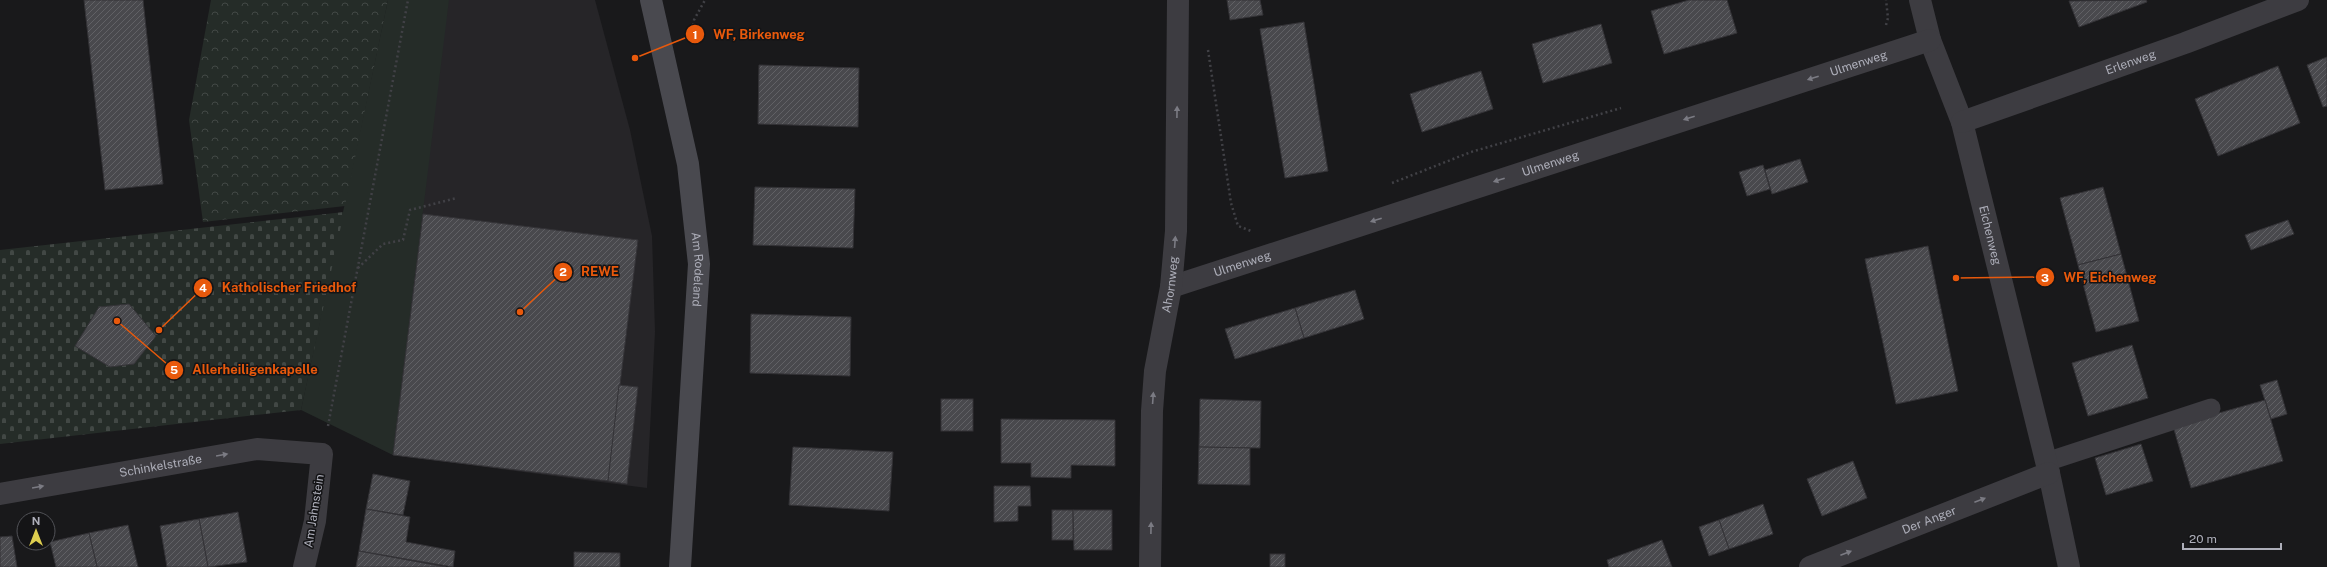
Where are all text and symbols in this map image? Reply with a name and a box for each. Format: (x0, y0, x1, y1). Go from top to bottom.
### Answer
callout: WF, Birkenweg (685, 22, 813, 47)
text: WF, Birkenweg (713, 27, 805, 42)
text: 1 (692, 28, 698, 42)
street label: Ulmenweg (1828, 47, 1889, 79)
street label: Erlenweg (2104, 47, 2158, 78)
one-way arrow (1807, 75, 1819, 81)
one-way arrow (1174, 105, 1180, 118)
one-way arrow (1683, 115, 1695, 121)
street label: Ulmenweg (1520, 148, 1581, 179)
one-way arrow (1493, 177, 1505, 183)
street label: Eichenweg (1976, 204, 2004, 266)
one-way arrow (1369, 217, 1381, 223)
street label: Am Rodeland (689, 231, 706, 307)
one-way arrow (1172, 236, 1178, 248)
street label: Ulmenweg (1212, 248, 1273, 280)
street label: Ahornweg (1159, 256, 1181, 314)
callout: REWE (553, 259, 627, 284)
text: REWE (581, 264, 619, 279)
text: 2 (559, 265, 567, 279)
callout: WF, Eichenweg (2035, 265, 2165, 290)
text: WF, Eichenweg (2063, 270, 2157, 285)
text: 3 (2041, 271, 2049, 285)
callout: Katholischer Friedhof (193, 275, 364, 300)
text: Katholischer Friedhof (222, 280, 356, 295)
text: 4 (199, 281, 207, 295)
callout: Allerheiligenkapelle (164, 357, 325, 382)
text: Allerheiligenkapelle (192, 362, 318, 377)
text: 5 (170, 363, 178, 377)
one-way arrow (1149, 392, 1156, 404)
street label: Schinkelstraße (118, 452, 203, 480)
one-way arrow (216, 452, 228, 458)
street label: Am Jahnstein (301, 473, 327, 549)
one-way arrow (32, 484, 45, 490)
one-way arrow (1975, 497, 1987, 503)
street label: Der Anger (1900, 503, 1958, 537)
north arrow (16, 511, 56, 551)
text: N (32, 515, 40, 527)
one-way arrow (1147, 522, 1154, 534)
scale bar (2183, 525, 2281, 551)
text: 20 m (2189, 532, 2217, 546)
one-way arrow (1841, 549, 1853, 555)

